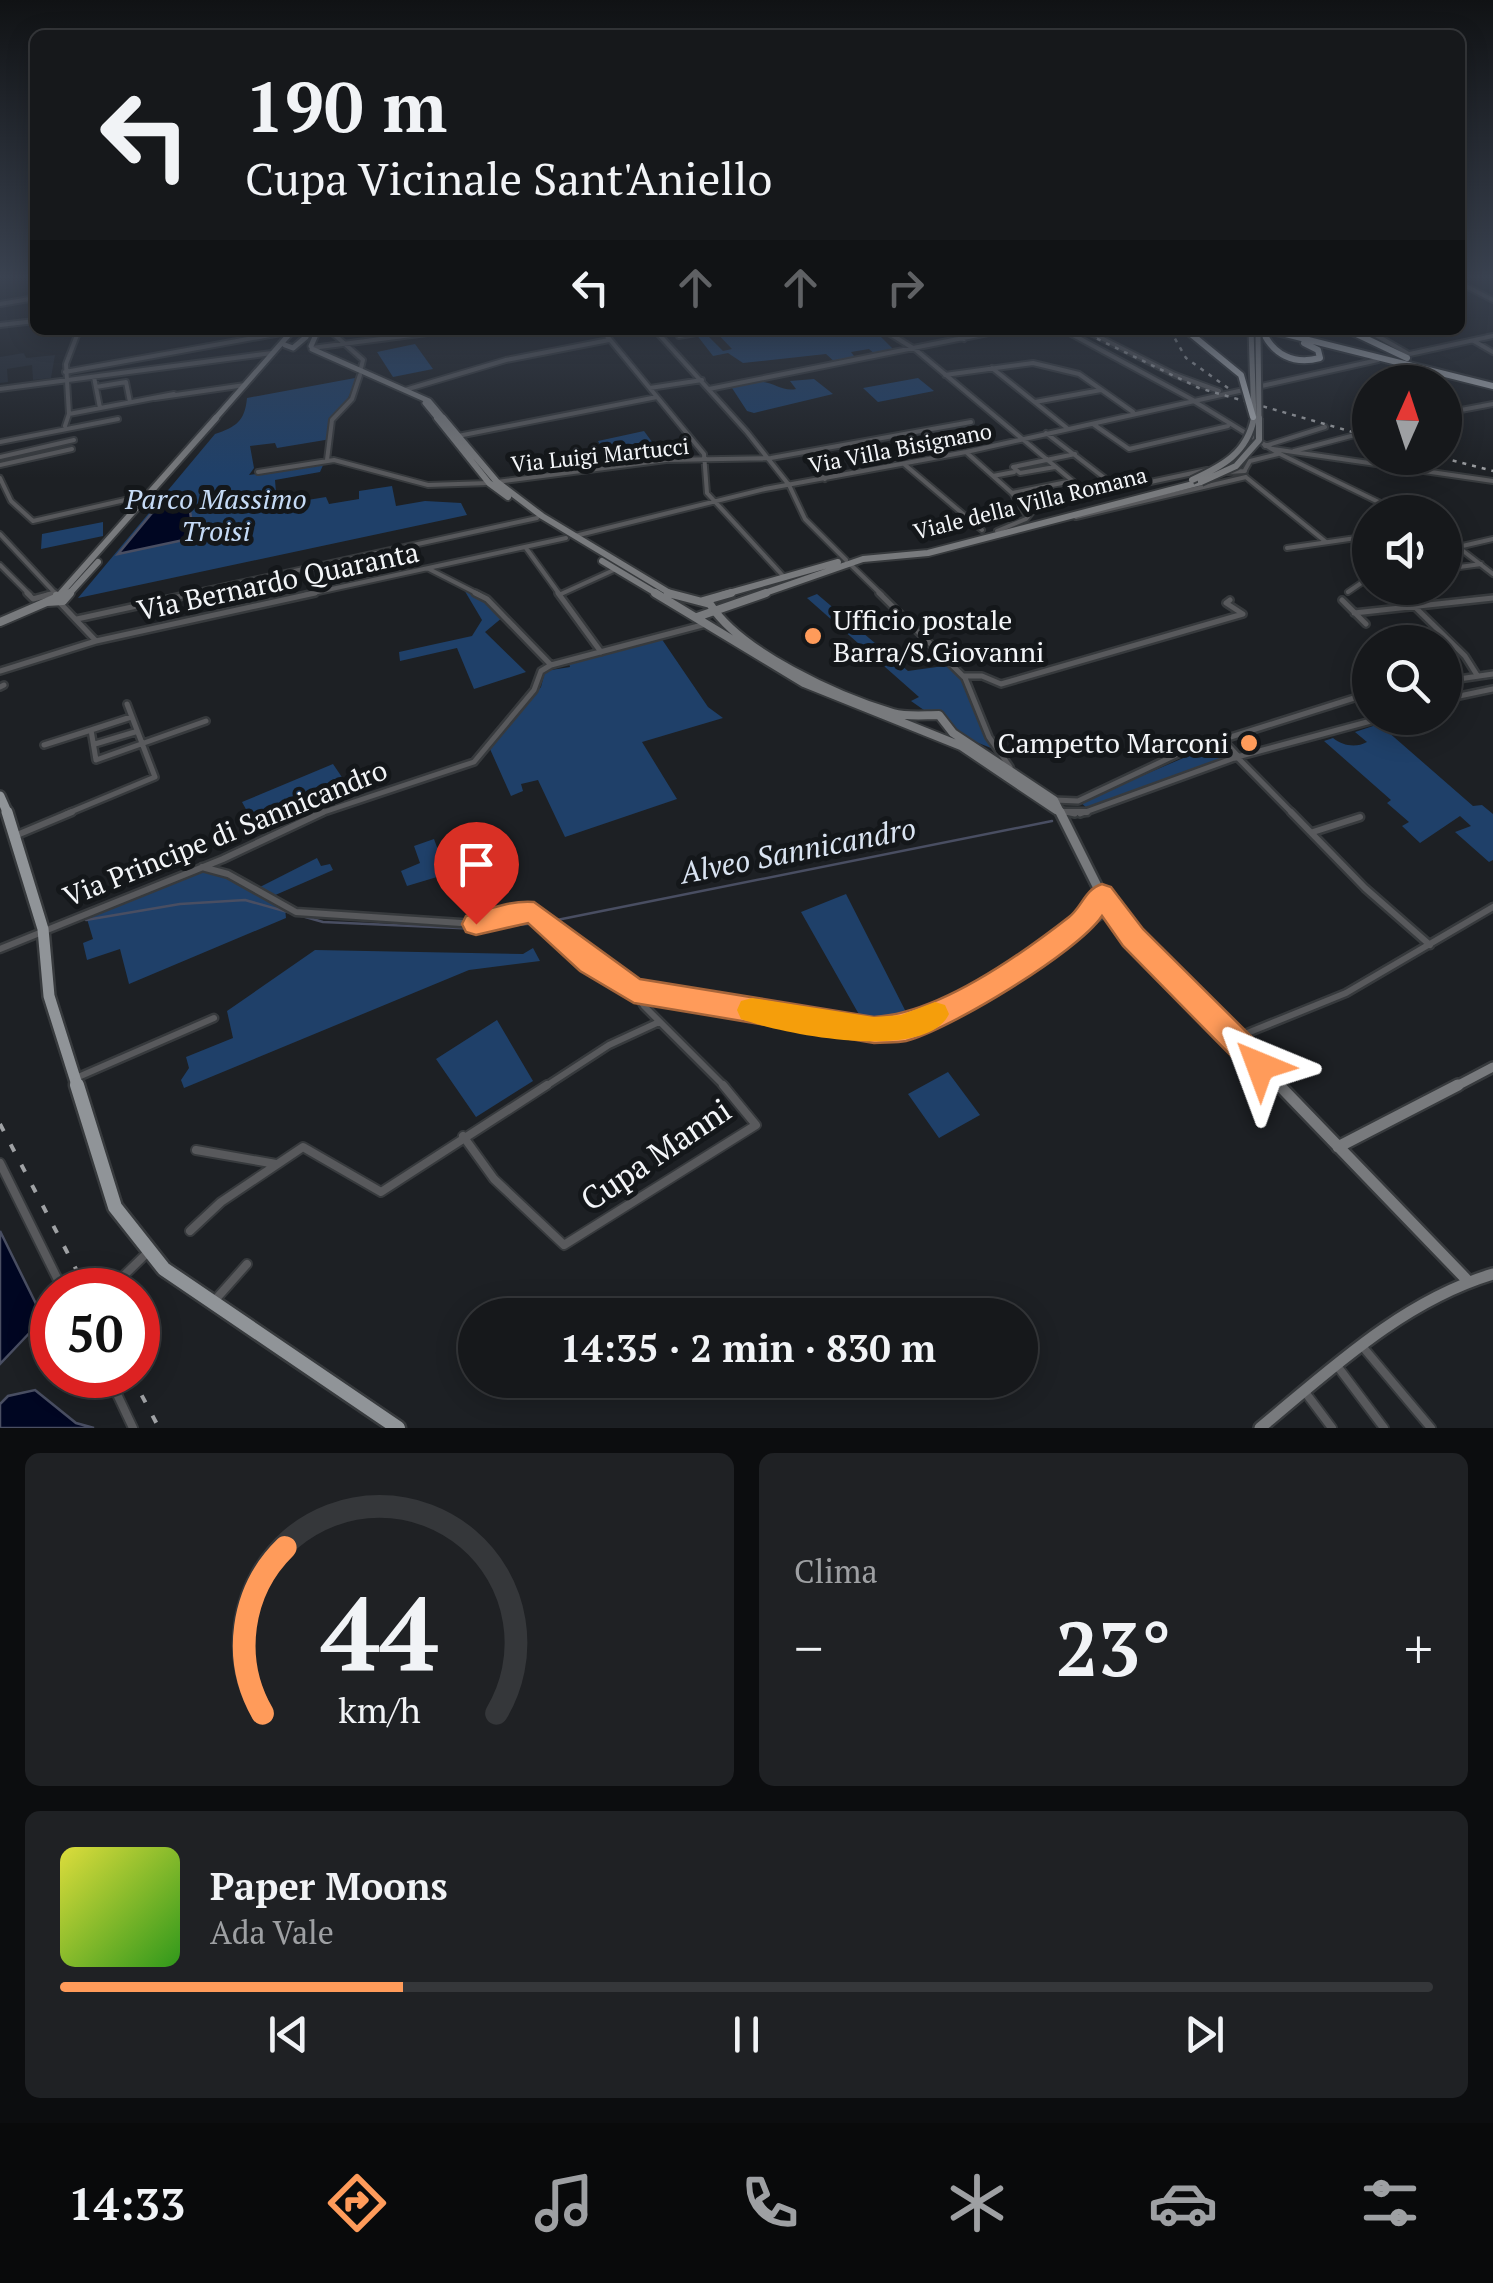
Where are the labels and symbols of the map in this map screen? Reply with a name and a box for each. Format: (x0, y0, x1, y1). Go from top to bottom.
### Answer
north arrow (1352, 365, 1462, 475)
street label: Via Villa Bisignano (806, 416, 994, 480)
street label: Via Luigi Martucci (509, 431, 691, 478)
street label: Viale della Villa Romana (910, 459, 1150, 546)
park label: Parco Massimo Troisi (124, 480, 307, 549)
street label: Via Bernardo Quaranta (134, 533, 422, 628)
place label: Ufficio postale Barra/S.Giovanni (833, 601, 1045, 670)
marker: Ufficio postale Barra/S.Giovanni (802, 625, 824, 647)
place label: Campetto Marconi (997, 724, 1229, 761)
marker: Campetto Marconi (1238, 732, 1260, 754)
street label: Via Principe di Sannicandro (57, 750, 392, 915)
water label: Alveo Sannicandro (675, 808, 919, 893)
pin (434, 822, 519, 925)
position arrow (1208, 1014, 1312, 1118)
street label: Cupa Manni (572, 1089, 739, 1220)
speed limit sign: 50 (30, 1268, 160, 1398)

